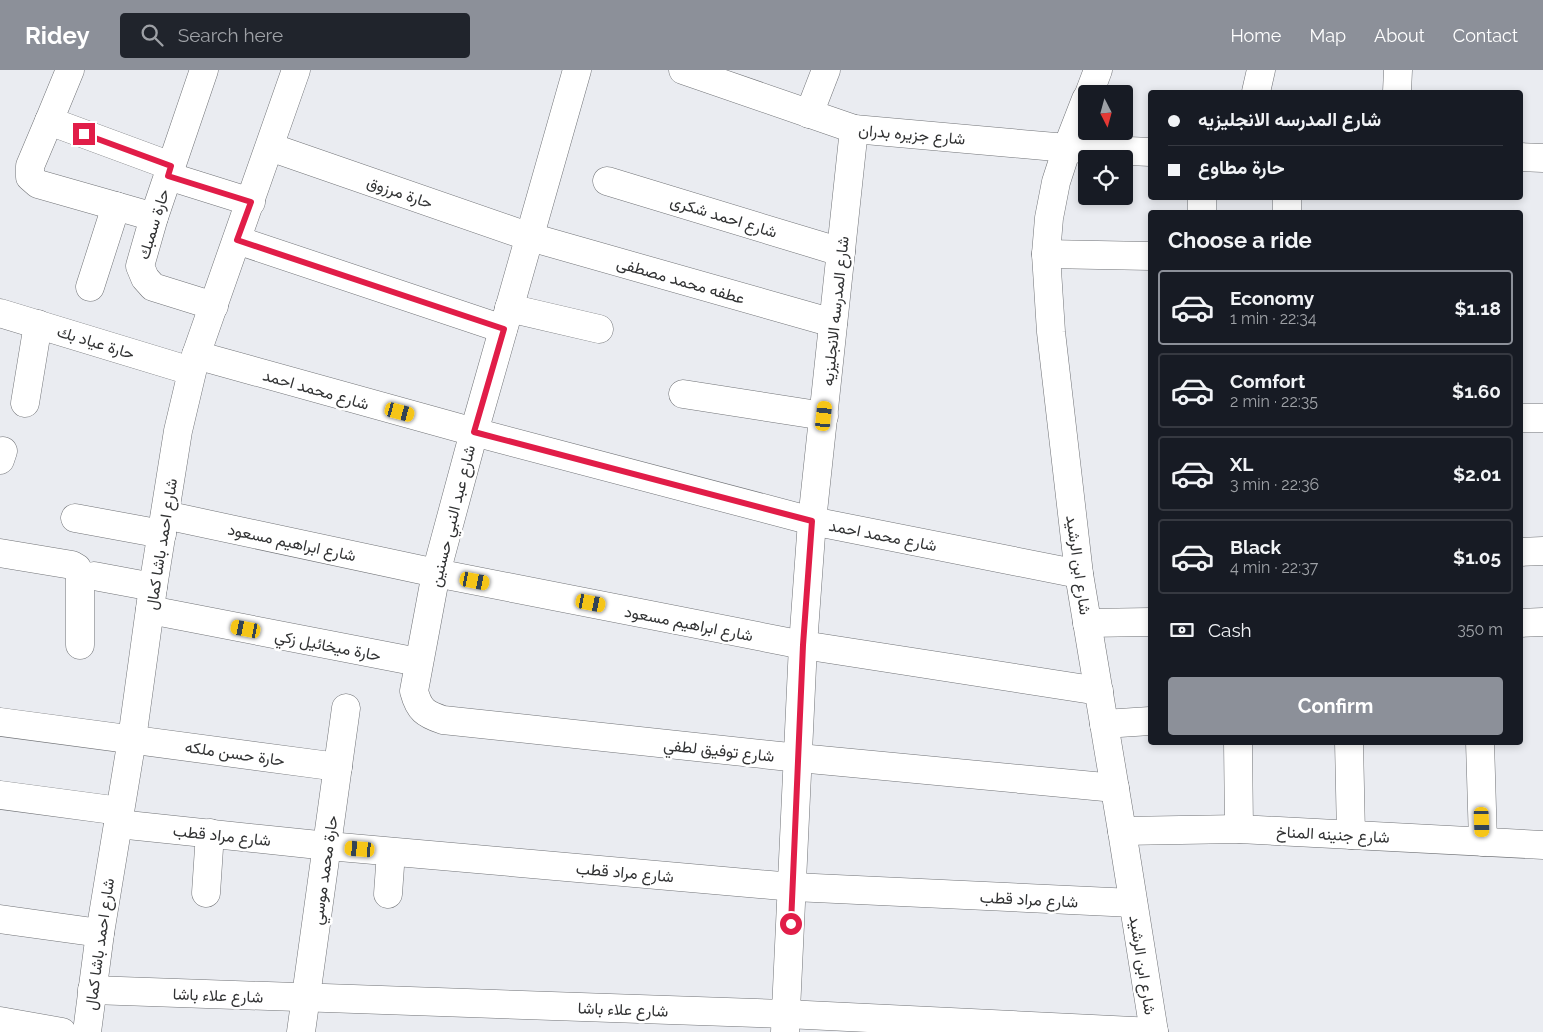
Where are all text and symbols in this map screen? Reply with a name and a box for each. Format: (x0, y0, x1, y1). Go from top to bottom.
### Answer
search box (120, 13, 470, 58)
text: Ridey (25, 21, 90, 50)
icon: search (138, 21, 166, 49)
text: Search here (178, 24, 283, 46)
text: Home (1230, 25, 1281, 46)
text: Map (1309, 25, 1346, 46)
text: About (1374, 25, 1425, 46)
text: Contact (1453, 25, 1518, 46)
north arrow (1078, 85, 1132, 140)
map controls (1078, 85, 1133, 205)
text: شارع المدرسه الانجليزيه (1198, 108, 1381, 130)
street label: شارع جزيره بدران (858, 120, 966, 151)
route end (73, 123, 95, 145)
button: locate (1078, 150, 1133, 205)
text: حارة مطاوع (1198, 156, 1285, 178)
street label: حارة مرزوق (364, 172, 436, 214)
street label: حارة سمبك (134, 186, 174, 262)
street label: شارع احمد شكرى (668, 191, 780, 244)
text: Choose a ride (1168, 227, 1312, 253)
street label: شارع المدرسه الانجليزيه (818, 235, 855, 387)
street label: عطفه محمد مصطفى (614, 253, 747, 309)
icon: car (1170, 285, 1215, 330)
text: Economy (1230, 287, 1314, 309)
text: $1.18 (1454, 297, 1501, 319)
text: 1 min · 22:34 (1230, 309, 1317, 328)
street label: حارة عياد بك (55, 322, 137, 364)
street label: شارع محمد احمد (260, 365, 371, 416)
icon: car (1170, 368, 1215, 413)
text: Comfort (1230, 370, 1305, 392)
text: $1.60 (1452, 380, 1501, 402)
text: 2 min · 22:35 (1230, 392, 1318, 411)
car (814, 400, 833, 432)
car (383, 401, 416, 423)
street label: شارع عبد النبي حسنين (426, 443, 483, 590)
icon: car (1170, 451, 1215, 496)
text: XL (1230, 453, 1253, 475)
text: $2.01 (1453, 463, 1501, 485)
text: 3 min · 22:36 (1230, 475, 1319, 494)
street label: شارع احمد باشا كمال (142, 477, 183, 612)
street label: شارع ابن الرشيد (1060, 514, 1095, 616)
street label: شارع محمد احمد (827, 516, 938, 557)
street label: شارع ابراهيم مسعود (226, 520, 358, 567)
icon: car (1170, 534, 1215, 579)
text: Black (1230, 536, 1281, 558)
text: $1.05 (1453, 546, 1501, 568)
text: 4 min · 22:37 (1230, 558, 1318, 577)
car (458, 571, 491, 591)
car (574, 593, 607, 613)
street label: شارع ابراهيم مسعود (623, 602, 755, 647)
icon: cash (1168, 616, 1196, 644)
car (229, 619, 262, 639)
text: Cash (1208, 619, 1252, 641)
text: 350 m (1457, 620, 1503, 639)
street label: حارة ميخائيل زكي (272, 626, 383, 669)
button: Confirm (1168, 677, 1503, 735)
street label: شارع توفيق لطفي (662, 735, 775, 770)
street label: حارة حسن ملكه (184, 737, 286, 771)
car (1473, 807, 1490, 837)
street label: حارة محمد موسي (307, 814, 346, 927)
street label: شارع مراد قطب (172, 821, 272, 852)
street label: شارع جنينه المناخ (1276, 822, 1390, 849)
car (344, 840, 375, 858)
street label: شارع مراد قطب (575, 859, 675, 888)
street label: شارع احمد باشا كمال (81, 877, 120, 1011)
street label: شارع مراد قطب (979, 887, 1079, 914)
route start (780, 913, 802, 935)
street label: شارع ابن الرشيد (1123, 914, 1160, 1017)
street label: شارع علاء باشا (172, 984, 264, 1009)
street label: شارع علاء باشا (577, 998, 669, 1023)

